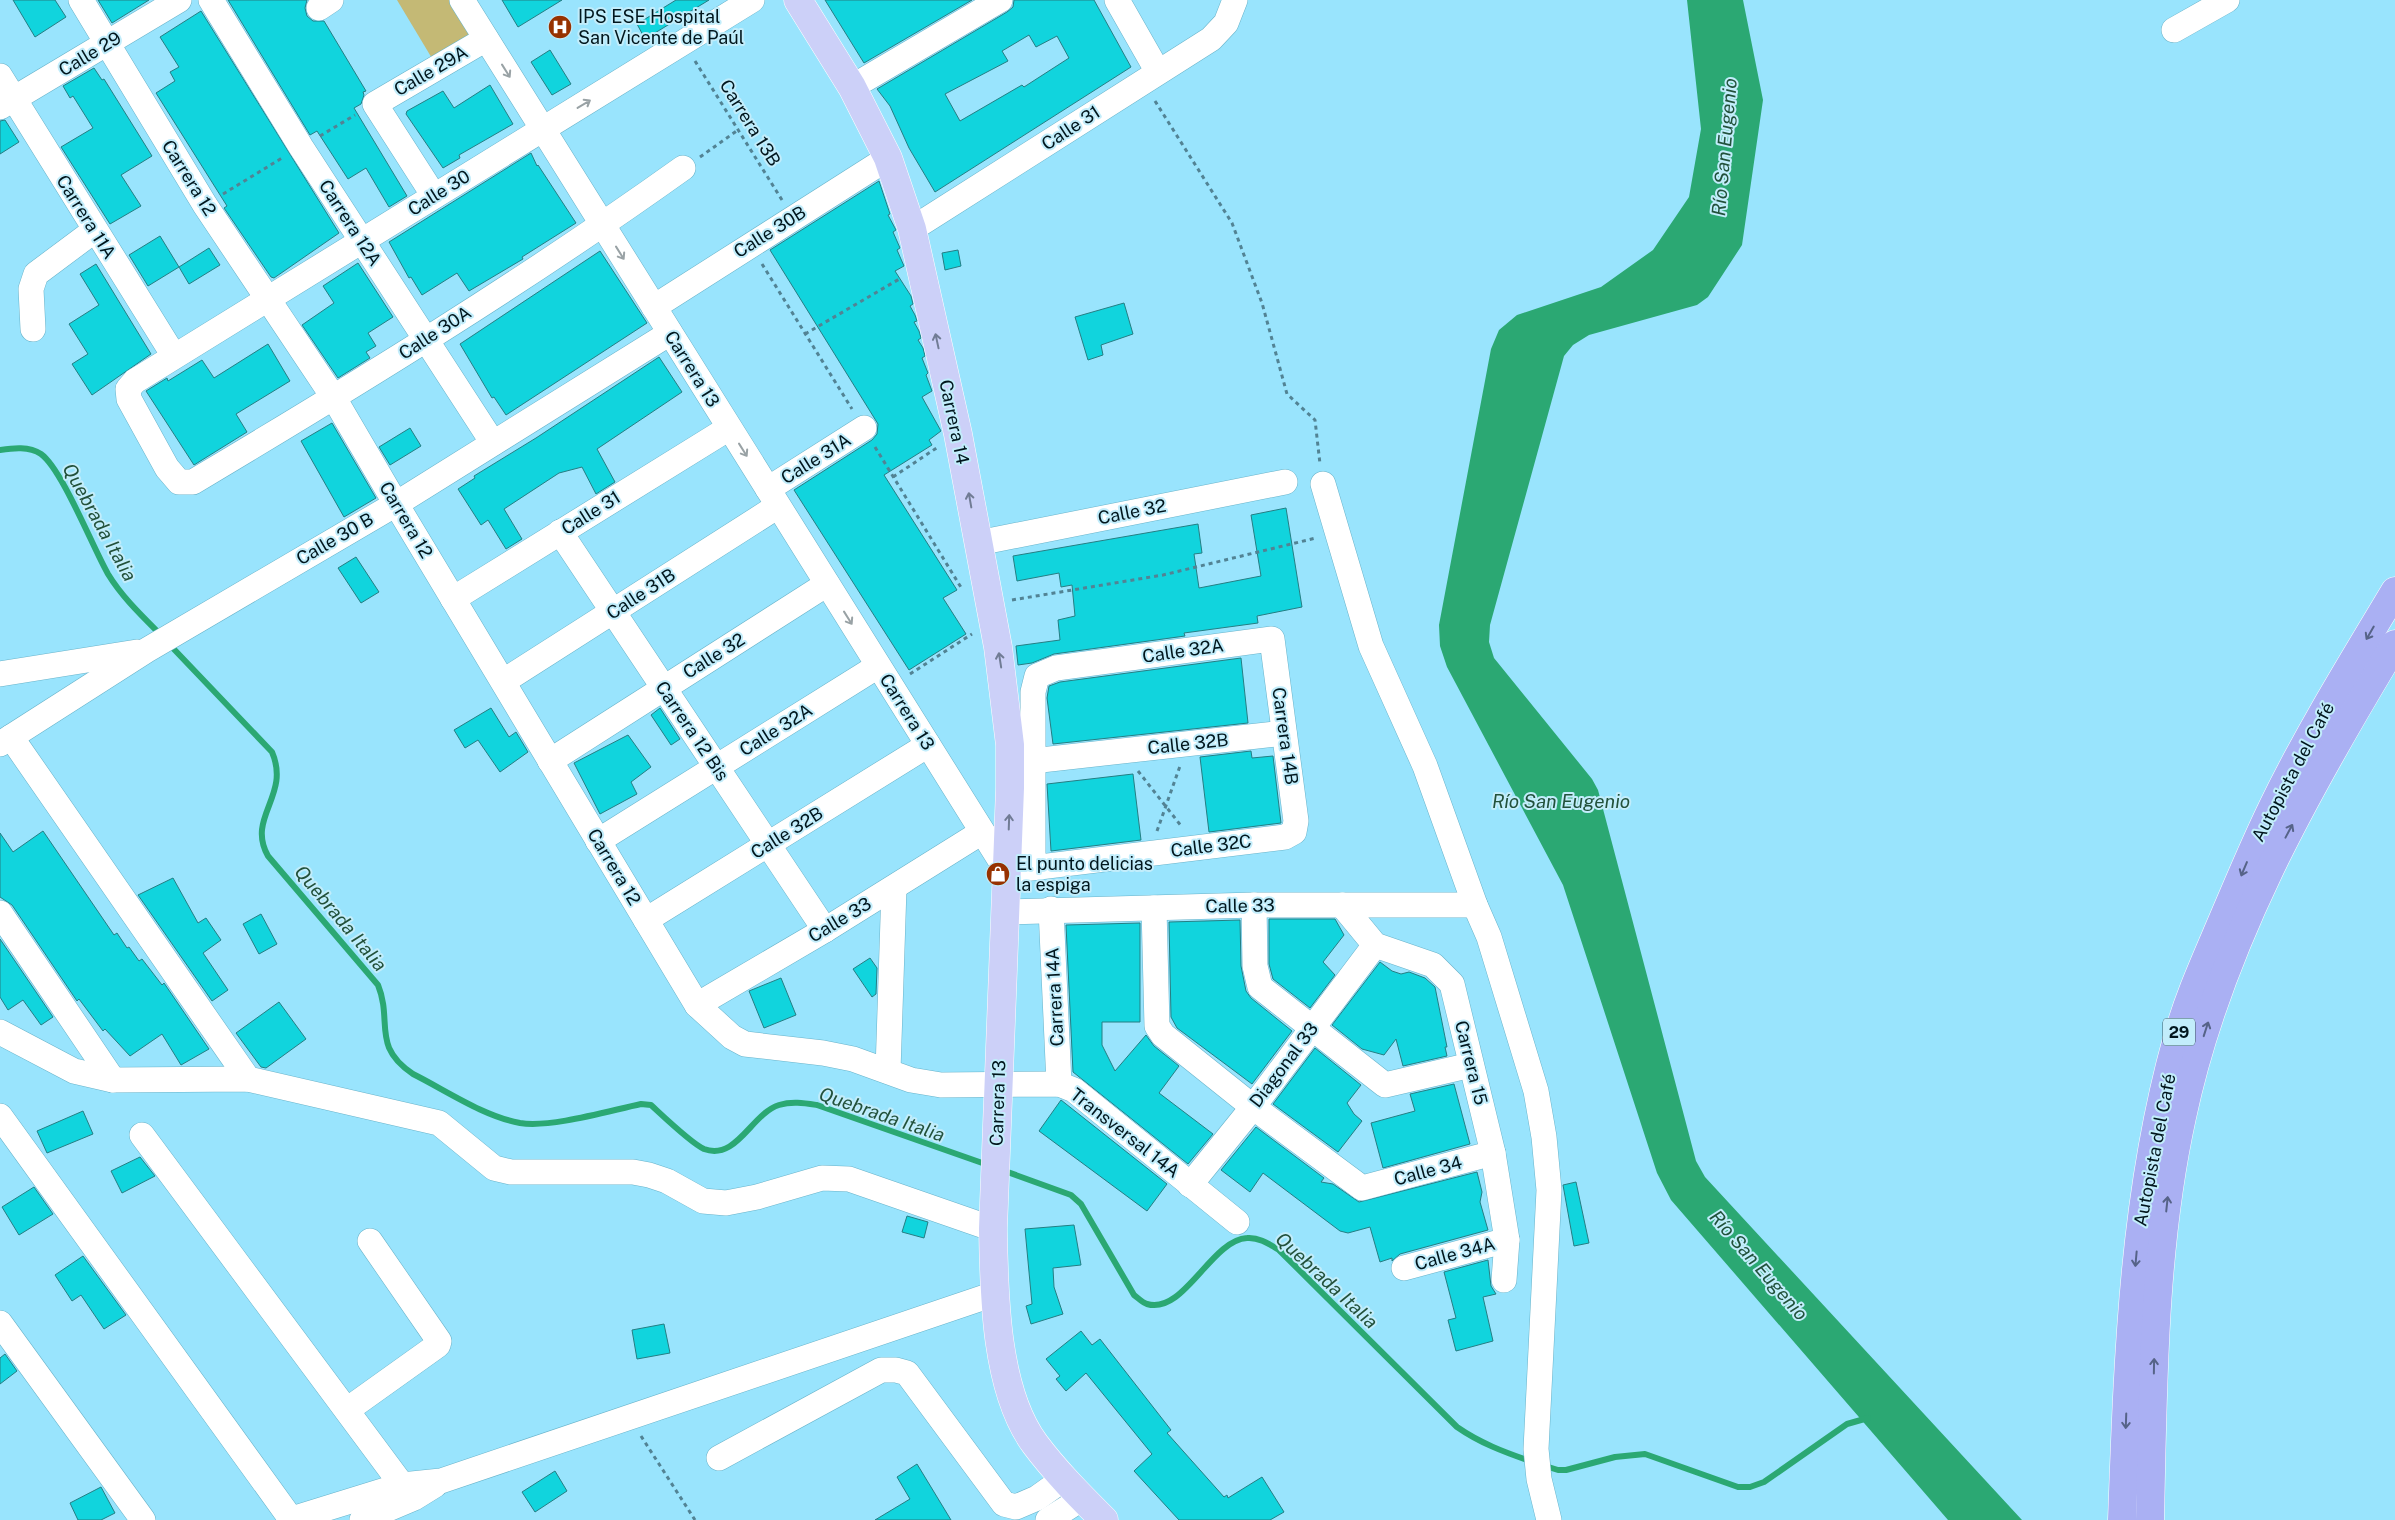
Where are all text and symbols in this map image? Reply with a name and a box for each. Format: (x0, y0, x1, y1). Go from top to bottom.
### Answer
place label: IPS ESE Hospital San Vicente de Paúl (578, 6, 744, 48)
hospital icon: IPS ESE Hospital San Vicente de Paúl (547, 14, 573, 40)
street label: Calle 29 (55, 27, 125, 80)
street label: Calle 29A (390, 41, 472, 100)
one-way arrow (501, 64, 512, 78)
street label: Carrera 13B (716, 76, 785, 170)
water label: Río San Eugenio (1707, 77, 1741, 217)
one-way arrow (577, 98, 591, 108)
street label: Calle 31 (1038, 101, 1104, 154)
street label: Carrera 12 (158, 136, 221, 220)
street label: Calle 30 (404, 165, 474, 220)
street label: Carrera 11A (52, 171, 121, 263)
street label: Carrera 12A (315, 176, 386, 270)
street label: Calle 30B (730, 201, 810, 262)
one-way arrow (615, 246, 625, 260)
street label: Calle 30A (395, 301, 475, 364)
street label: Carrera 13 (661, 327, 724, 411)
one-way arrow (932, 334, 941, 350)
street label: Carrera 14 (935, 378, 974, 466)
street label: Calle 31A (777, 429, 855, 488)
one-way arrow (739, 443, 749, 457)
water label: Quebrada Italia (59, 459, 141, 585)
street label: Carrera 12 (375, 478, 437, 562)
street label: Calle 31 (557, 486, 624, 539)
one-way arrow (965, 493, 974, 509)
street label: Calle 32 (1096, 495, 1168, 528)
street label: Calle 30 B (292, 508, 377, 569)
street label: Calle 31B (602, 564, 679, 624)
one-way arrow (843, 611, 853, 625)
one-way arrow (2365, 625, 2375, 640)
street label: Calle 32 (679, 628, 749, 683)
street label: Calle 32A (1141, 634, 1225, 667)
one-way arrow (995, 653, 1005, 669)
street label: Carrera 13 (876, 670, 939, 754)
street label: Carrera 12 Bis (651, 677, 733, 784)
street label: Carrera 14B (1268, 686, 1303, 786)
street label: Autopista del Café (2247, 698, 2338, 845)
street label: Calle 32A (736, 699, 816, 760)
street label: Calle 32B (1147, 729, 1229, 758)
water label: Río San Eugenio (1492, 790, 1630, 812)
street label: Calle 32B (747, 802, 827, 863)
one-way arrow (1004, 814, 1013, 830)
one-way arrow (2285, 824, 2294, 839)
street label: Carrera 12 (583, 825, 645, 909)
street label: Calle 32C (1169, 830, 1253, 861)
place label: El punto delicias la espiga (1016, 853, 1153, 895)
water label: Quebrada Italia (290, 861, 392, 975)
shop icon: El punto delicias la espiga (985, 861, 1011, 887)
one-way arrow (2239, 861, 2249, 876)
street label: Calle 33 (805, 893, 875, 946)
street label: Calle 33 (1205, 894, 1275, 917)
street label: Carrera 14A (1041, 947, 1068, 1047)
street label: Diagonal 33 (1245, 1018, 1322, 1111)
street label: Carrera 15 (1451, 1018, 1492, 1107)
road number: 29 (2163, 1019, 2195, 1046)
one-way arrow (2202, 1021, 2212, 1037)
street label: Carrera 13 (986, 1060, 1009, 1146)
street label: Autopista del Café (2129, 1072, 2180, 1228)
water label: Quebrada Italia (816, 1082, 948, 1146)
street label: Transversal 14A (1067, 1084, 1184, 1182)
street label: Calle 34 (1392, 1151, 1464, 1190)
one-way arrow (2162, 1197, 2172, 1213)
water label: Río San Eugenio (1705, 1206, 1813, 1324)
water label: Quebrada Italia (1272, 1227, 1382, 1333)
street label: Calle 34A (1412, 1233, 1498, 1274)
one-way arrow (2131, 1251, 2140, 1267)
one-way arrow (2149, 1359, 2158, 1375)
one-way arrow (2121, 1413, 2130, 1429)

